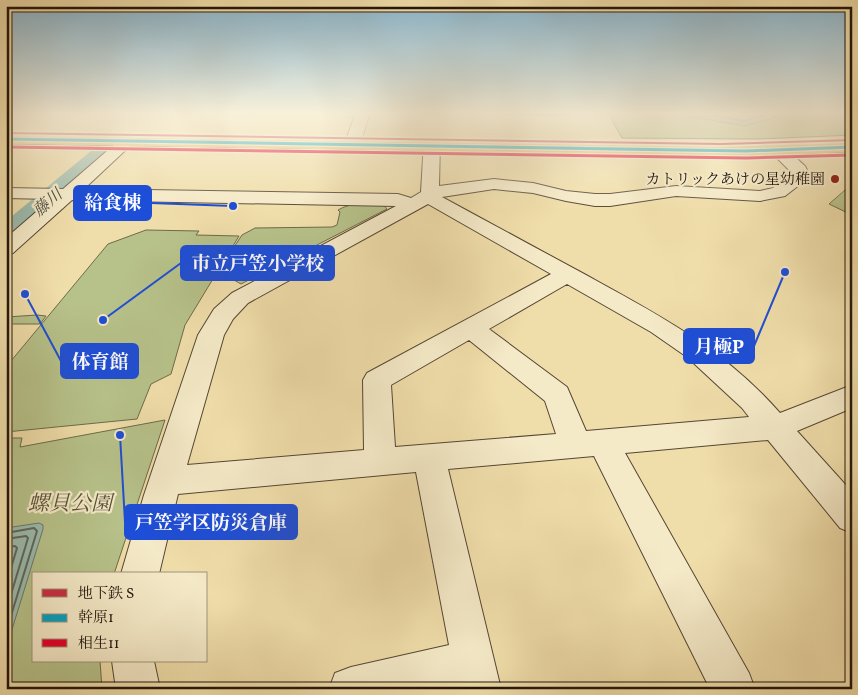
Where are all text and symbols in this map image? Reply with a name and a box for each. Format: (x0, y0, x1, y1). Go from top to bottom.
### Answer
place label: カトリックあけの星幼稚園 (646, 170, 825, 191)
marker: カトリックあけの星幼稚園 (829, 173, 841, 185)
water label: 藤川 (29, 183, 69, 222)
callout: 給食棟 (74, 186, 151, 220)
text: 給食棟 (84, 191, 142, 217)
callout: 市立戸笠小学校 (181, 246, 334, 280)
text: 市立戸笠小学校 (191, 252, 325, 278)
callout: 月極P (684, 329, 754, 363)
text: 月極P (694, 335, 744, 361)
callout: 体育館 (61, 344, 138, 378)
text: 体育館 (71, 350, 129, 376)
park label: 螺貝公園 (28, 490, 115, 519)
callout: 戸笠学区防災倉庫 (125, 505, 297, 539)
text: 戸笠学区防災倉庫 (135, 511, 287, 537)
legend (32, 572, 208, 662)
text: 地下鉄 S (78, 584, 134, 605)
text: 幹原1 (78, 608, 114, 629)
text: 相生11 (78, 634, 120, 655)

